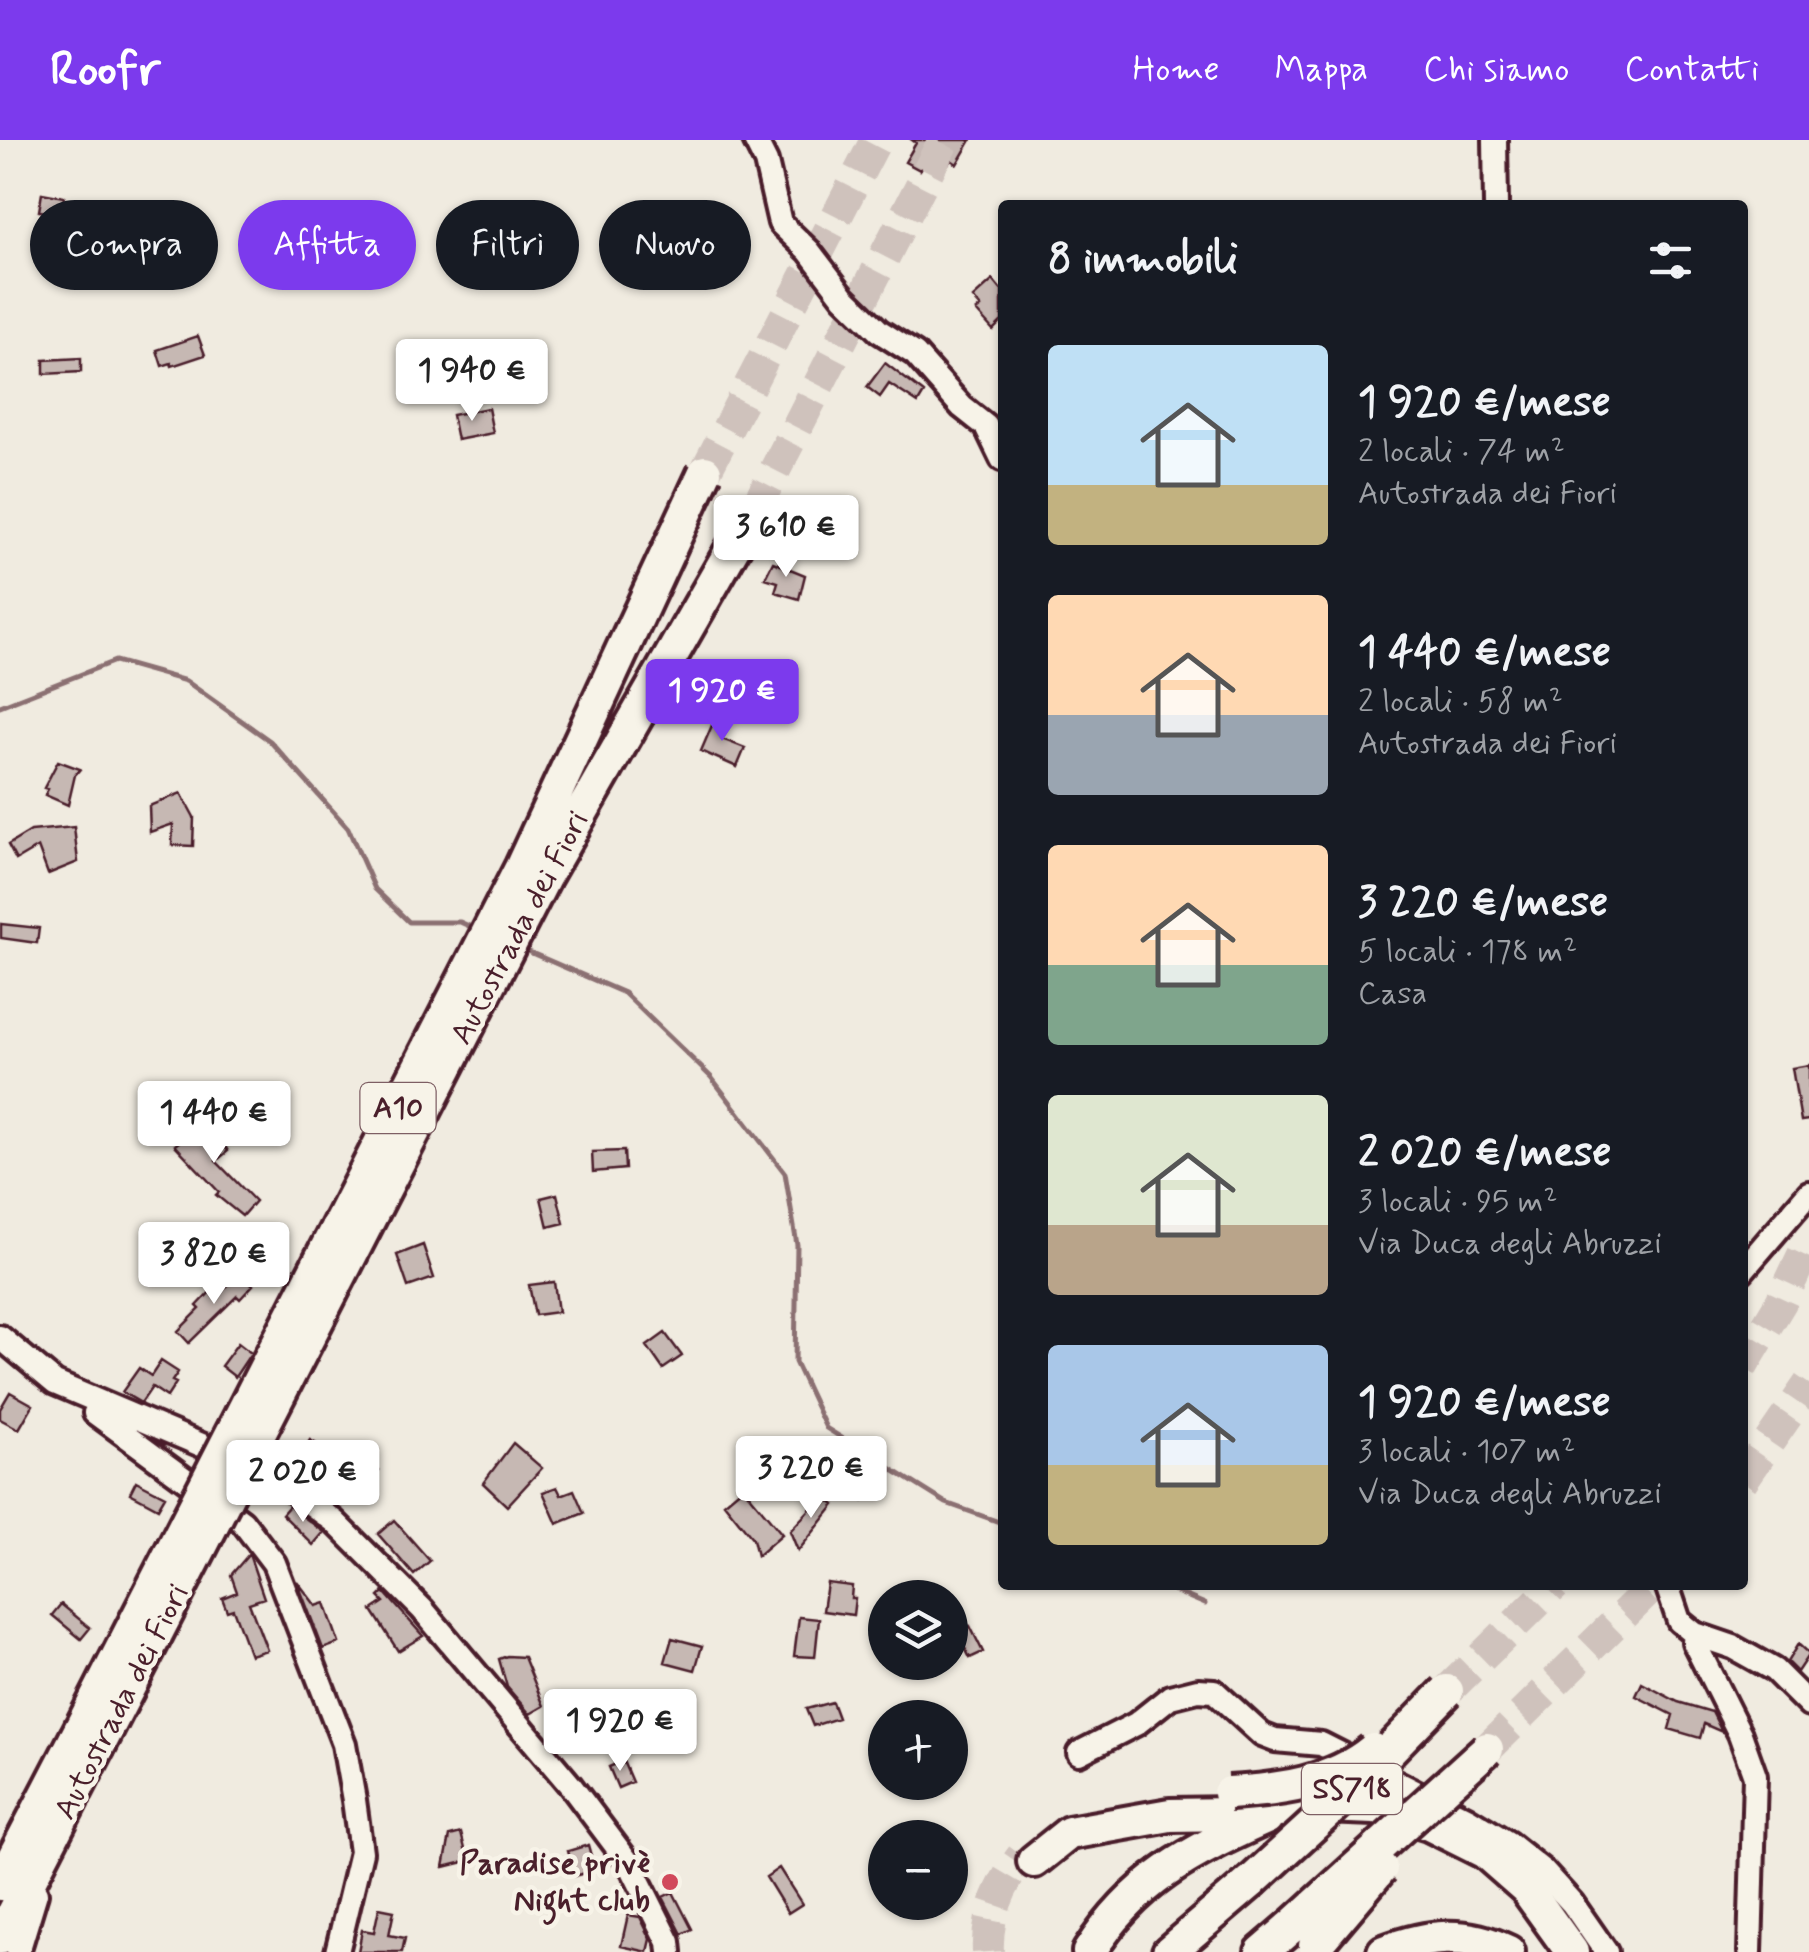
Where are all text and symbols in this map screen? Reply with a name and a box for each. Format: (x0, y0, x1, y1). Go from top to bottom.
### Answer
text: Roofr (50, 39, 160, 102)
text: Home (1133, 47, 1220, 93)
text: Mappa (1275, 47, 1368, 93)
text: Chi siamo (1423, 47, 1569, 93)
text: Contatti (1624, 47, 1759, 93)
chip: Compra (30, 200, 218, 290)
chip: Affitta (238, 200, 416, 290)
chip: Filtri (436, 200, 579, 290)
chip: Nuovo (599, 200, 751, 290)
text: 8 immobili (1048, 233, 1238, 288)
icon: filters (1643, 233, 1698, 288)
pin: 1 940 € (380, 339, 564, 424)
text: 1 940 € (418, 350, 526, 392)
text: 1 920 €/mese (1358, 376, 1611, 431)
icon: home (1128, 385, 1248, 505)
text: 2 locali · 74 m² (1358, 431, 1565, 473)
text: Autostrada dei Fiori (1358, 473, 1617, 515)
pin: 3 610 € (694, 495, 878, 580)
text: 3 610 € (736, 506, 836, 548)
text: 1 440 €/mese (1358, 626, 1611, 681)
icon: home (1128, 635, 1248, 755)
pin: 1 920 € (630, 659, 814, 744)
text: 1 920 € (668, 670, 776, 712)
text: 2 locali · 58 m² (1358, 681, 1563, 723)
text: Autostrada dei Fiori (1358, 723, 1617, 765)
street label: Autostrada dei Fiori (441, 804, 599, 1052)
text: 3 220 €/mese (1358, 876, 1608, 931)
icon: home (1128, 885, 1248, 1005)
text: 5 locali · 178 m² (1358, 931, 1577, 973)
text: Casa (1358, 973, 1427, 1015)
pin: 1 440 € (122, 1081, 306, 1166)
road number: A10 (360, 1083, 436, 1133)
text: 1 440 € (160, 1092, 268, 1134)
text: 2 020 €/mese (1358, 1126, 1612, 1181)
icon: home (1128, 1135, 1248, 1255)
text: 3 locali · 95 m² (1358, 1181, 1557, 1223)
pin: 3 820 € (122, 1222, 306, 1307)
text: Via Duca degli Abruzzi (1358, 1223, 1662, 1265)
text: 3 820 € (160, 1233, 268, 1275)
text: 1 920 €/mese (1358, 1376, 1611, 1431)
icon: home (1128, 1385, 1248, 1505)
text: 3 locali · 107 m² (1358, 1431, 1575, 1473)
pin: 3 220 € (719, 1436, 903, 1521)
pin: 2 020 € (211, 1440, 395, 1525)
text: 3 220 € (758, 1447, 864, 1489)
text: 2 020 € (248, 1451, 358, 1493)
text: Via Duca degli Abruzzi (1358, 1473, 1662, 1515)
street label: Autostrada dei Fiori (45, 1577, 199, 1827)
map controls (868, 1580, 968, 1920)
button: layers (868, 1580, 968, 1680)
pin: 1 920 € (528, 1689, 712, 1774)
text: 1 920 € (566, 1700, 674, 1742)
button: + (868, 1700, 968, 1800)
road number: SS718 (1302, 1764, 1402, 1814)
button: − (868, 1820, 968, 1920)
place label: Paradise privè Night club (460, 1843, 650, 1926)
marker: Paradise privè Night club (659, 1871, 681, 1893)

